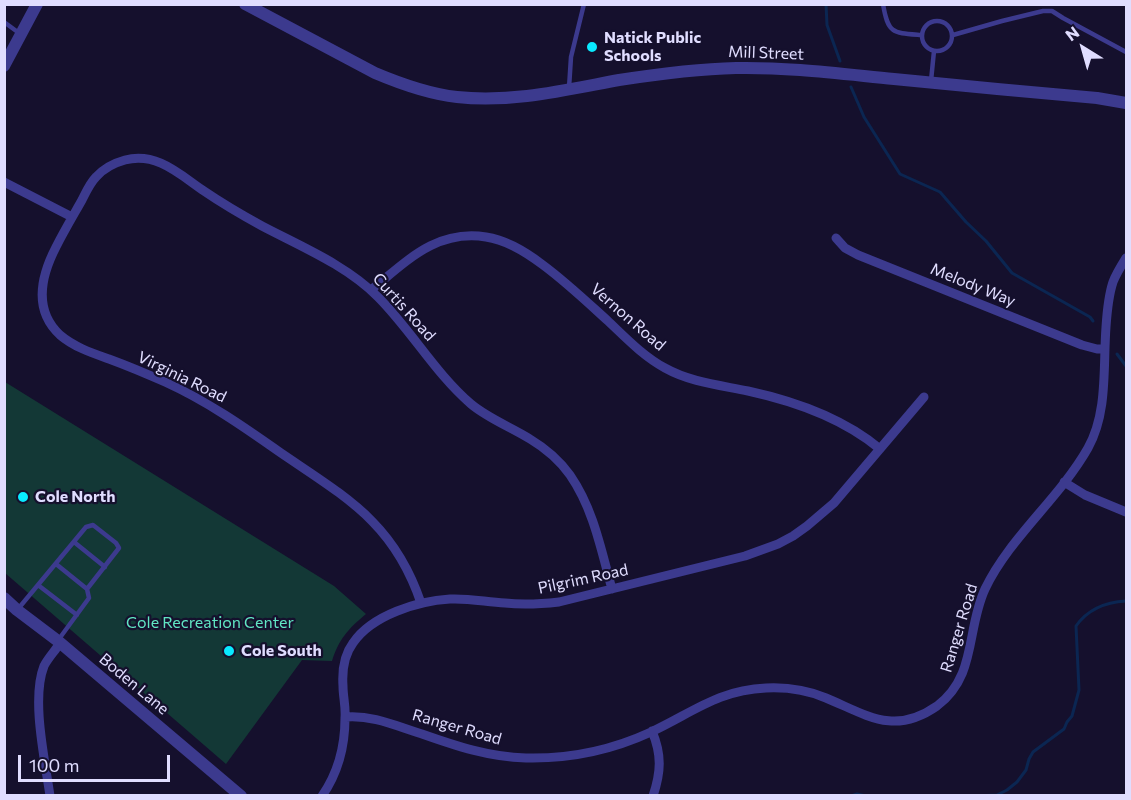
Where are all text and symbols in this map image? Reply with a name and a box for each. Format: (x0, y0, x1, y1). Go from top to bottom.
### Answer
north arrow (1053, 18, 1113, 78)
text: N (1061, 22, 1082, 44)
place label: Natick Public Schools (604, 28, 701, 66)
marker: Natick Public Schools (585, 40, 599, 54)
street label: Mill Street (728, 42, 804, 64)
street label: Melody Way (928, 259, 1018, 311)
street label: Curtis Road (369, 269, 439, 345)
street label: Vernon Road (587, 279, 669, 355)
street label: Virginia Road (134, 347, 230, 407)
place label: Cole North (35, 487, 116, 507)
marker: Cole North (16, 490, 30, 504)
street label: Pilgrim Road (536, 560, 630, 598)
street label: Ranger Road (936, 581, 982, 675)
park label: Cole Recreation Center (126, 613, 294, 633)
place label: Cole South (241, 641, 322, 661)
marker: Cole South (222, 644, 236, 658)
street label: Boden Lane (95, 649, 173, 719)
street label: Ranger Road (410, 705, 504, 749)
scale bar (21, 743, 172, 781)
text: 100 m (29, 754, 79, 776)

